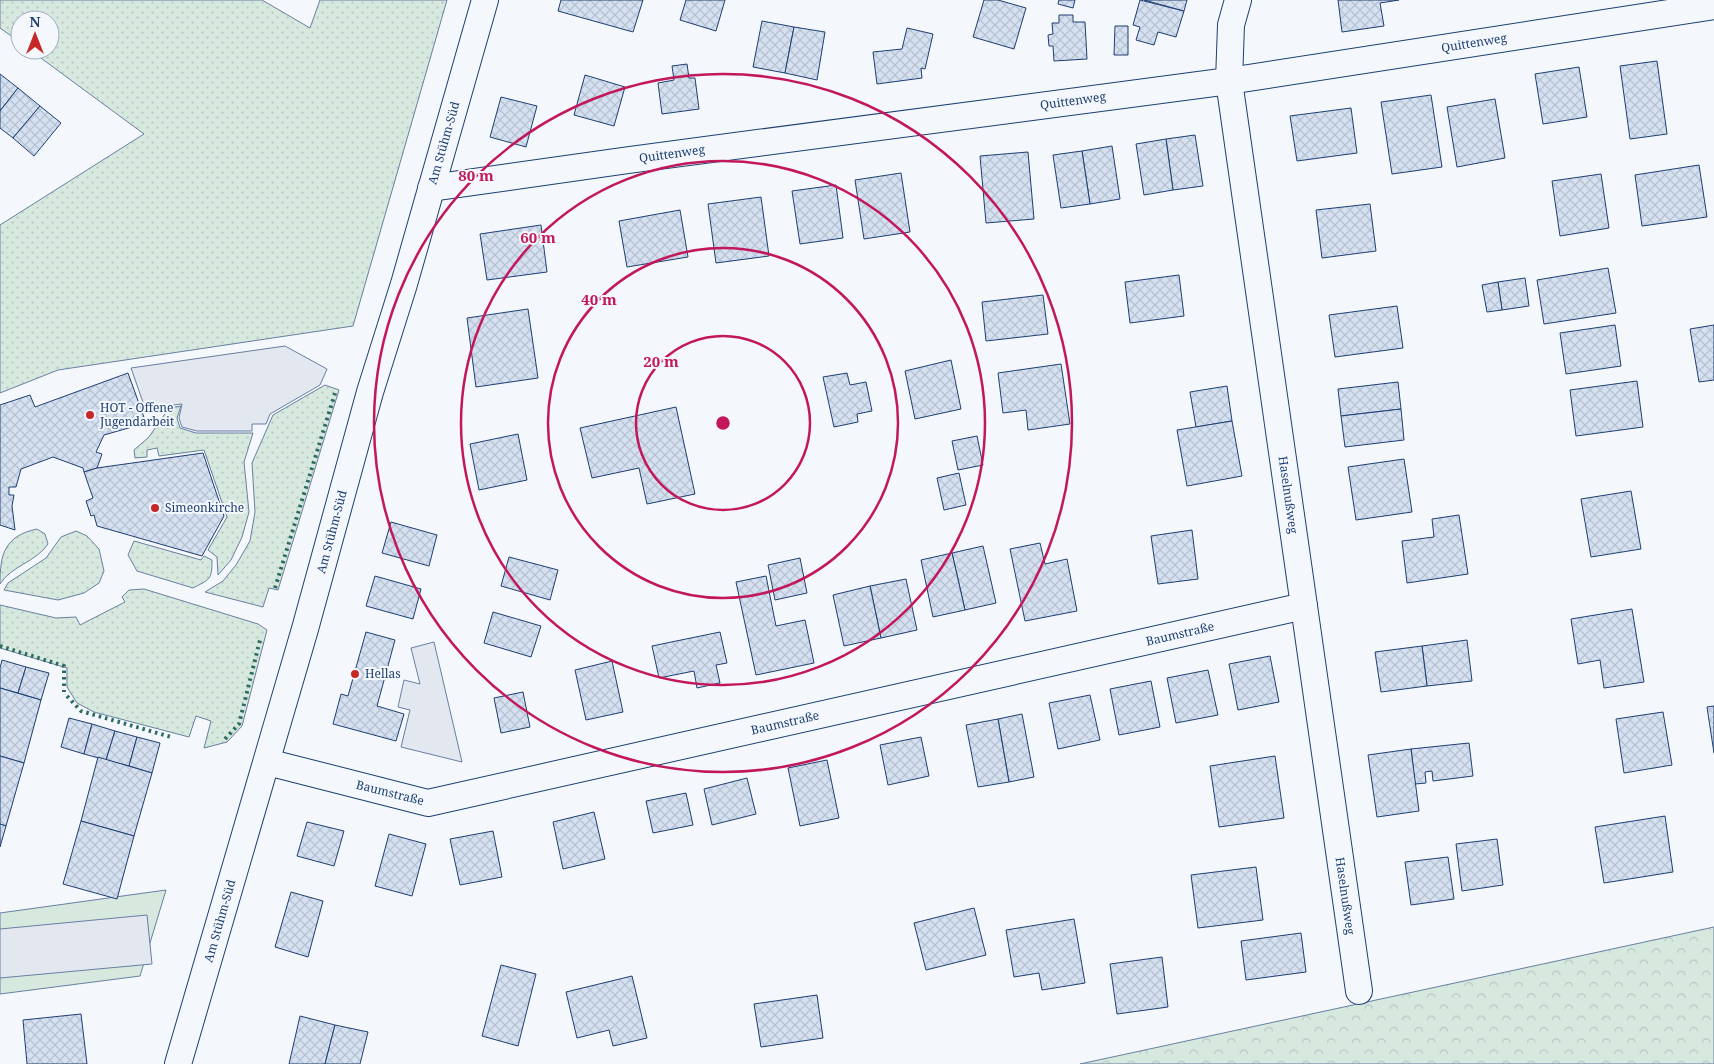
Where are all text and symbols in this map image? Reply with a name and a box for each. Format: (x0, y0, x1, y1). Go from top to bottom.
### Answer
north arrow (10, 10, 60, 60)
text: N (29, 12, 41, 31)
street label: Quittenweg (1440, 29, 1508, 56)
street label: Quittenweg (1039, 87, 1107, 114)
street label: Am Stühm-Süd (424, 99, 464, 186)
street label: Quittenweg (638, 140, 706, 167)
text: 80 m (458, 165, 494, 185)
text: 60 m (520, 227, 556, 247)
text: 40 m (581, 289, 617, 309)
text: 20 m (643, 351, 679, 371)
place label: HOT - Offene Jugendarbeit (99, 399, 174, 430)
marker: HOT - Offene Jugendarbeit (84, 409, 96, 421)
centre of rings (714, 414, 732, 432)
street label: Haselnußweg (1275, 455, 1302, 535)
street label: Am Stühm-Süd (312, 488, 351, 575)
place label: Simeonkirche (165, 499, 244, 516)
marker: Simeonkirche (149, 502, 161, 514)
street label: Baumstraße (1144, 617, 1216, 650)
place label: Hellas (365, 665, 401, 682)
marker: Hellas (349, 668, 361, 680)
street label: Baumstraße (749, 706, 821, 739)
street label: Baumstraße (354, 776, 426, 809)
street label: Haselnußweg (1332, 856, 1359, 936)
street label: Am Stühm-Süd (200, 877, 240, 964)

